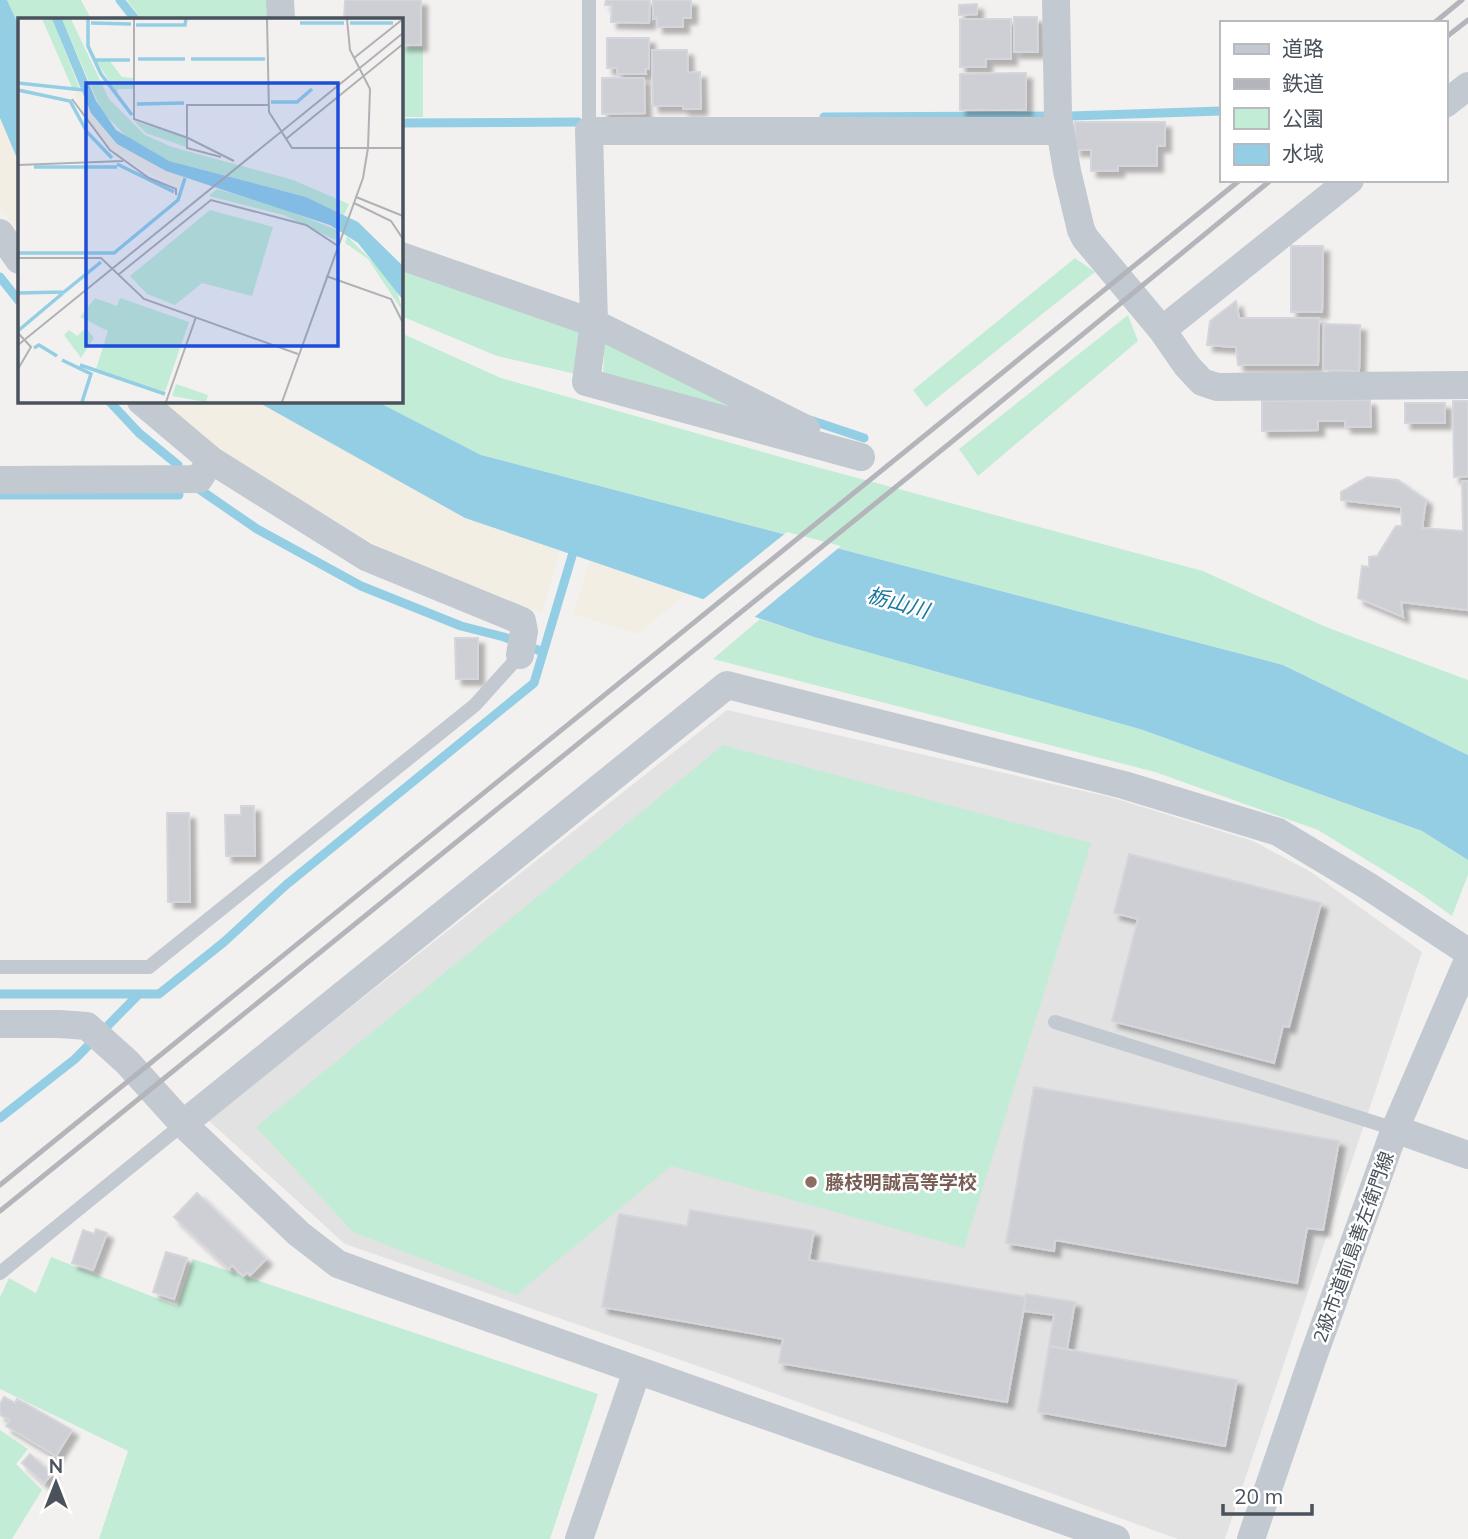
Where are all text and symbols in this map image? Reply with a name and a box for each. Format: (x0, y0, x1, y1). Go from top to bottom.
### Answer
inset map (18, 18, 402, 402)
legend (1220, 21, 1447, 182)
text: 道路 (1282, 35, 1324, 61)
text: 鉄道 (1282, 70, 1324, 96)
text: 公園 (1282, 105, 1324, 131)
text: 水域 (1282, 140, 1324, 166)
water label: 栃山川 (864, 581, 934, 624)
street label: 2級市道前島善左衛門線 (1307, 1148, 1399, 1346)
place label: 藤枝明誠高等学校 (825, 1170, 977, 1194)
marker: 藤枝明誠高等学校 (803, 1174, 819, 1190)
north arrow (21, 1448, 91, 1518)
text: N (49, 1454, 63, 1478)
scale bar (1223, 1472, 1312, 1516)
text: 20 m (1234, 1483, 1283, 1509)

